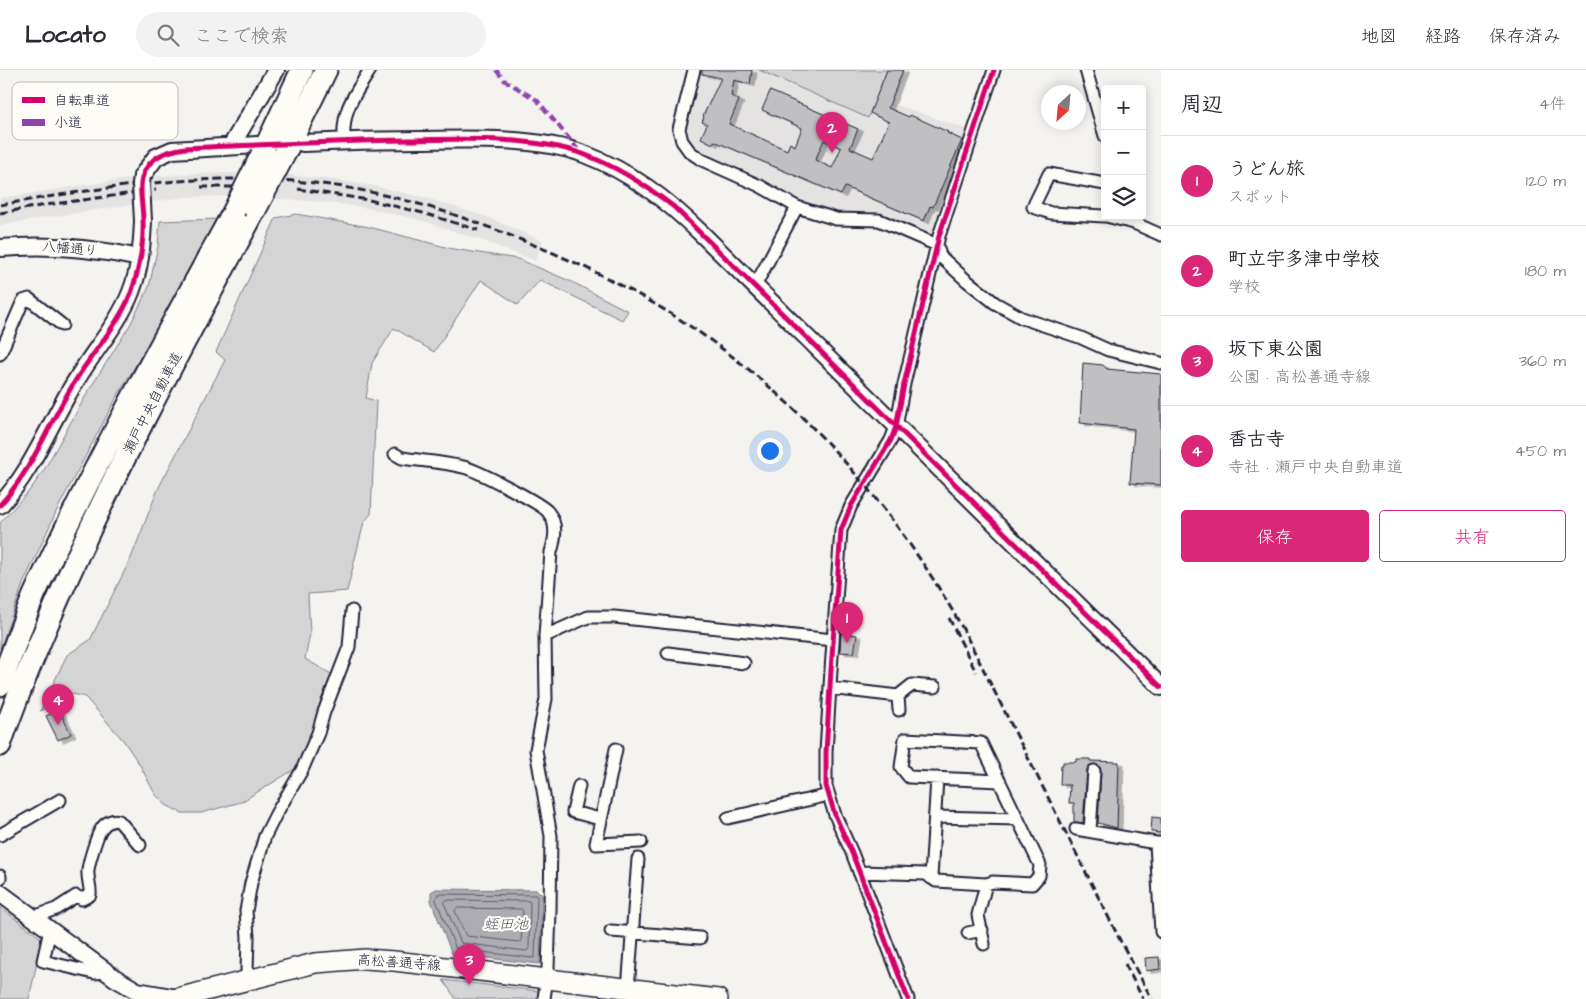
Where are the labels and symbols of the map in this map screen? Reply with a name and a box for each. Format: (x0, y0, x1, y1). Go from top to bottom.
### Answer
legend (12, 82, 178, 140)
north arrow (1041, 85, 1086, 130)
text: 自転車道 (54, 91, 110, 111)
pin: 2 (816, 112, 848, 153)
text: 小道 (54, 113, 82, 133)
street label: 八幡通り (41, 237, 99, 261)
street label: 瀬戸中央自動車道 (119, 349, 187, 457)
your location (757, 438, 783, 464)
pin: 1 (831, 602, 863, 643)
pin: 4 (42, 684, 74, 725)
water label: 蛭田池 (483, 914, 529, 935)
pin: 3 (453, 944, 485, 985)
street label: 高松善通寺線 (356, 950, 442, 976)

